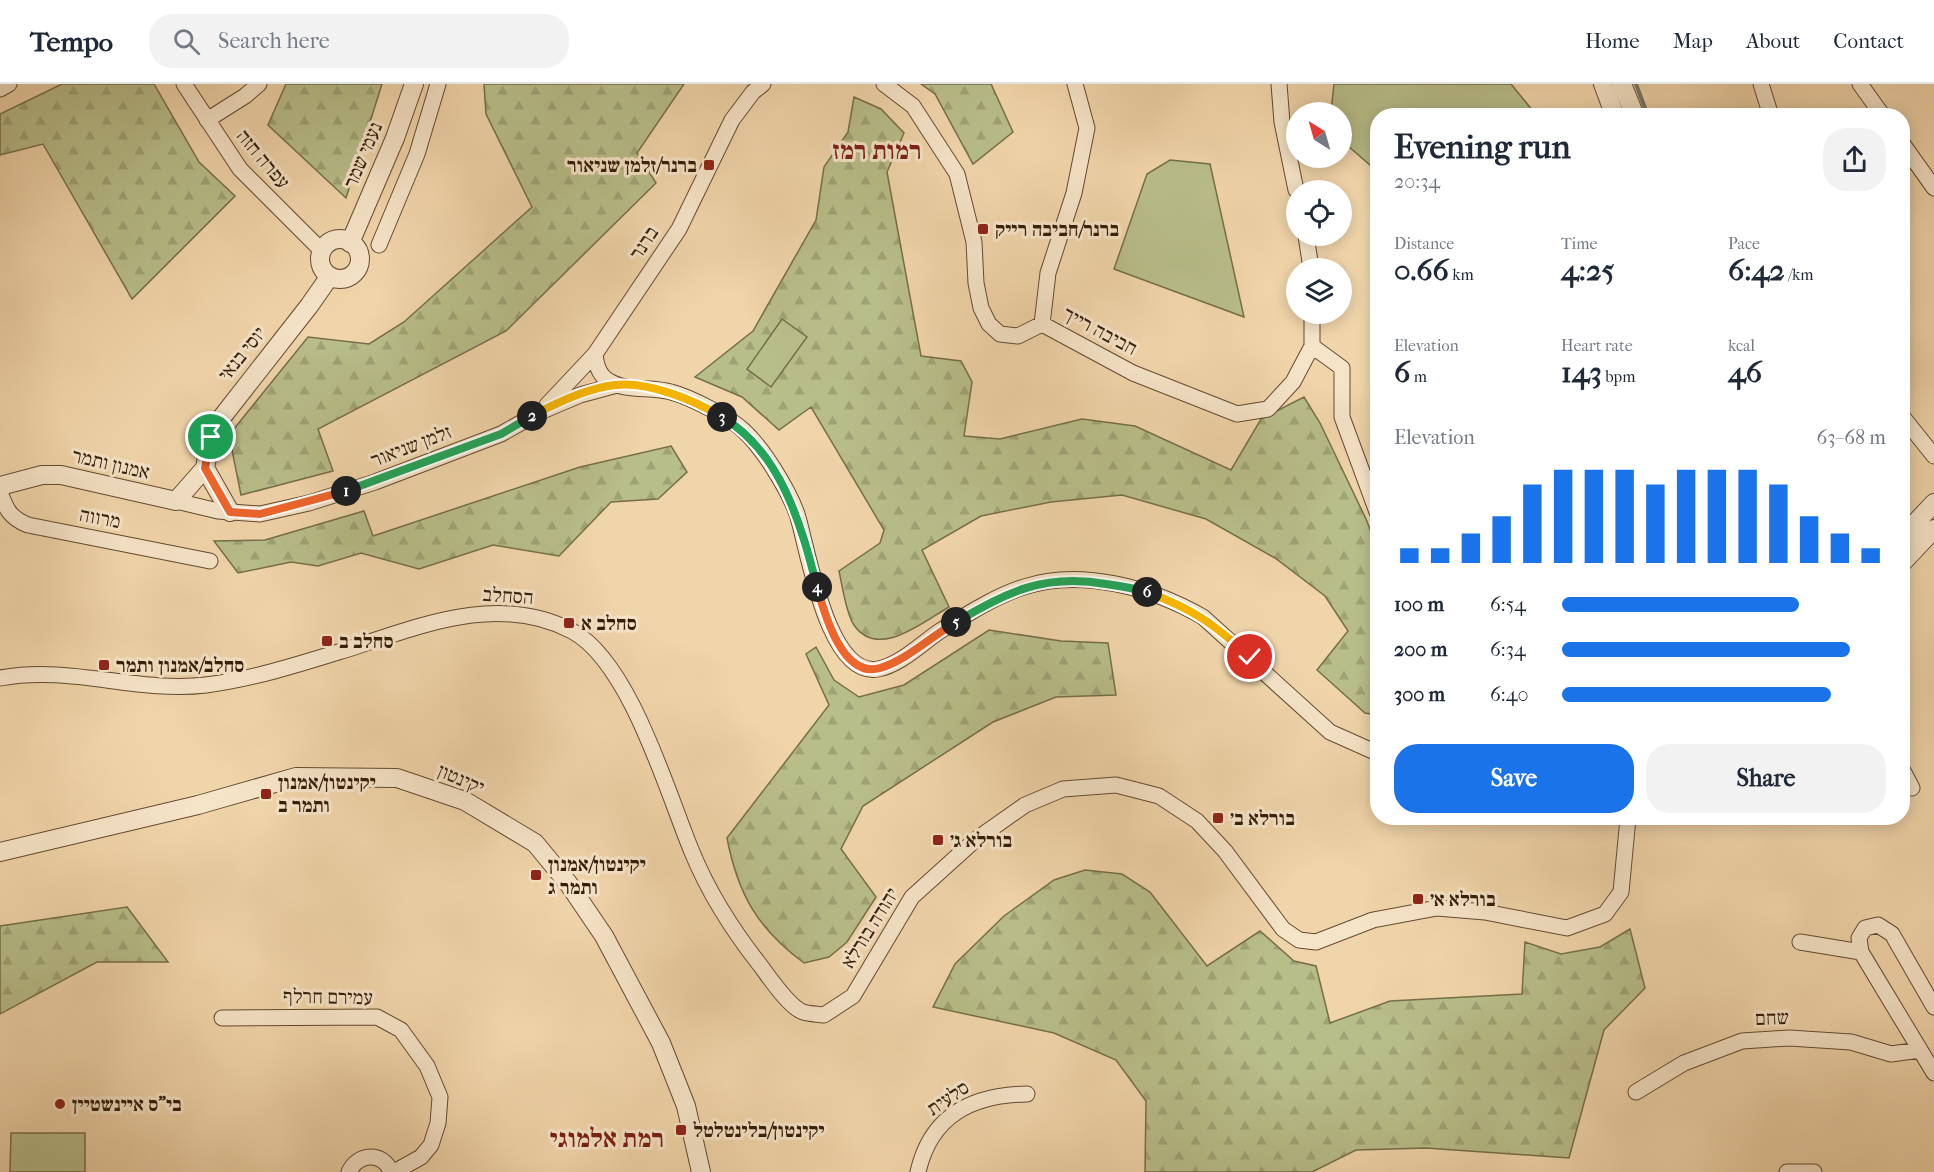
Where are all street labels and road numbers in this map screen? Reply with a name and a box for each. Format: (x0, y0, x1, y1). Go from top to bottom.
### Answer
street label: נעמי שמר (339, 119, 387, 191)
street label: עפרה חזה (232, 125, 294, 193)
street label: ברנר (625, 222, 663, 264)
street label: חביבה רייך (1059, 302, 1141, 360)
street label: יוסי בנאי (213, 322, 271, 386)
street label: זלמן שניאור (368, 420, 454, 472)
street label: אמנון ותמר (70, 444, 152, 484)
street label: מרווה (77, 503, 123, 533)
street label: הסחלב (482, 583, 534, 609)
street label: יקינטון (434, 759, 488, 799)
street label: יהודה בורלא (836, 884, 904, 972)
street label: עמירם חרלף (283, 985, 373, 1009)
street label: שחם (1755, 1006, 1789, 1030)
street label: סלעית (923, 1076, 973, 1120)

